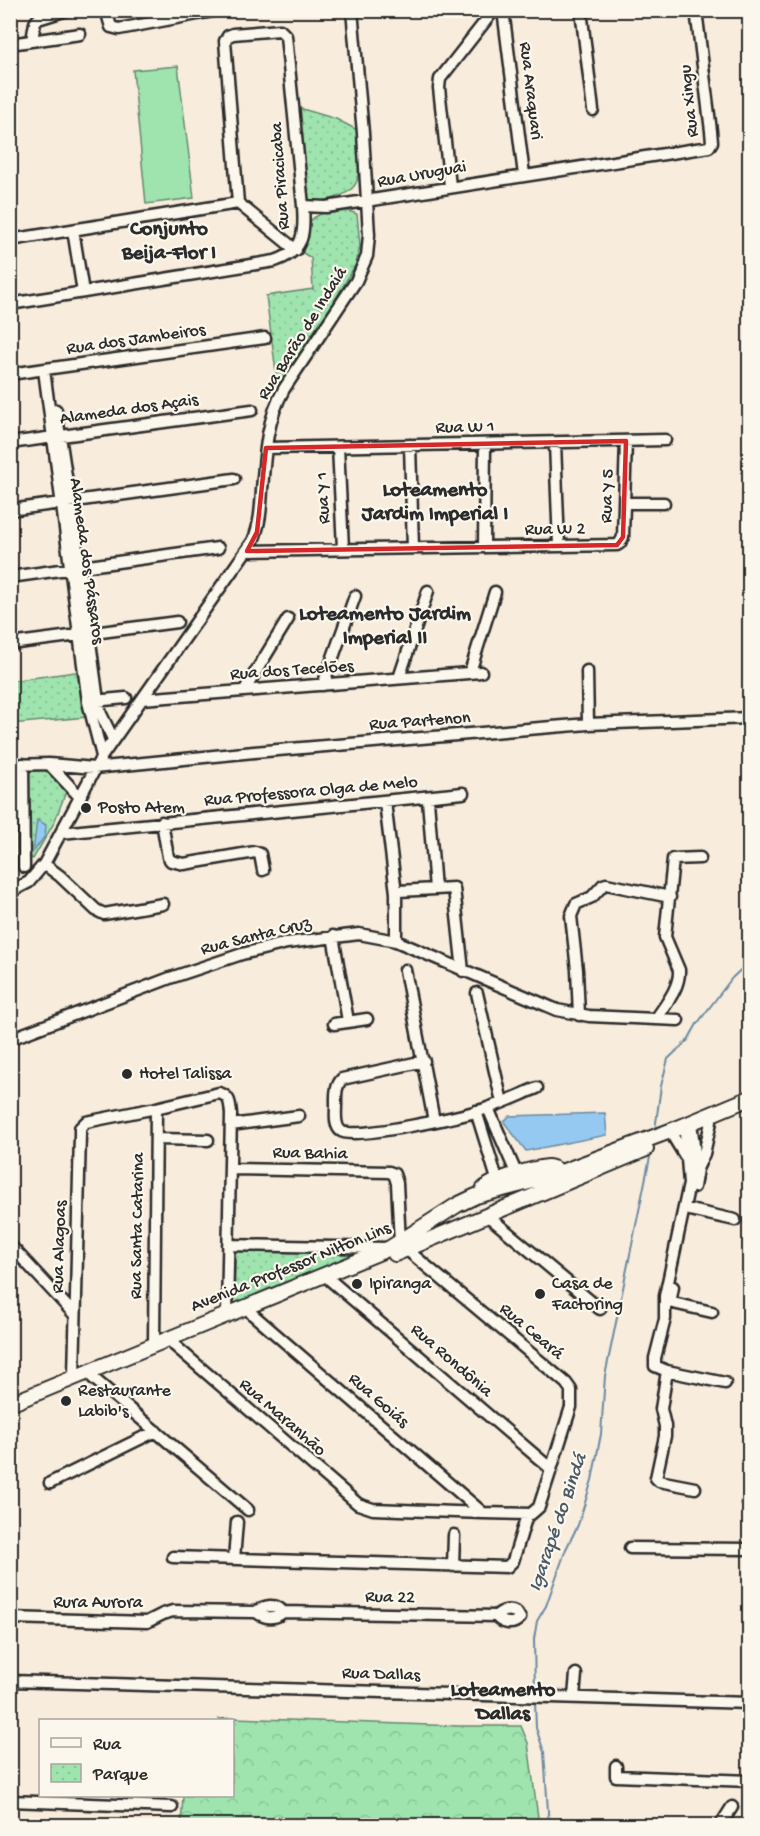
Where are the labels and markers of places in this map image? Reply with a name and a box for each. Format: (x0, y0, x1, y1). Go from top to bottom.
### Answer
place label: Posto Atem (97, 798, 185, 819)
marker: Posto Atem (79, 801, 93, 815)
place label: Hotel Talissa (139, 1064, 233, 1085)
marker: Hotel Talissa (120, 1067, 134, 1081)
place label: Ipiranga (369, 1274, 432, 1295)
place label: Casa de Factoring (551, 1274, 623, 1316)
marker: Ipiranga (350, 1277, 364, 1291)
marker: Casa de Factoring (533, 1287, 547, 1301)
place label: Restaurante Labib's (78, 1381, 171, 1423)
marker: Restaurante Labib's (59, 1394, 73, 1408)

